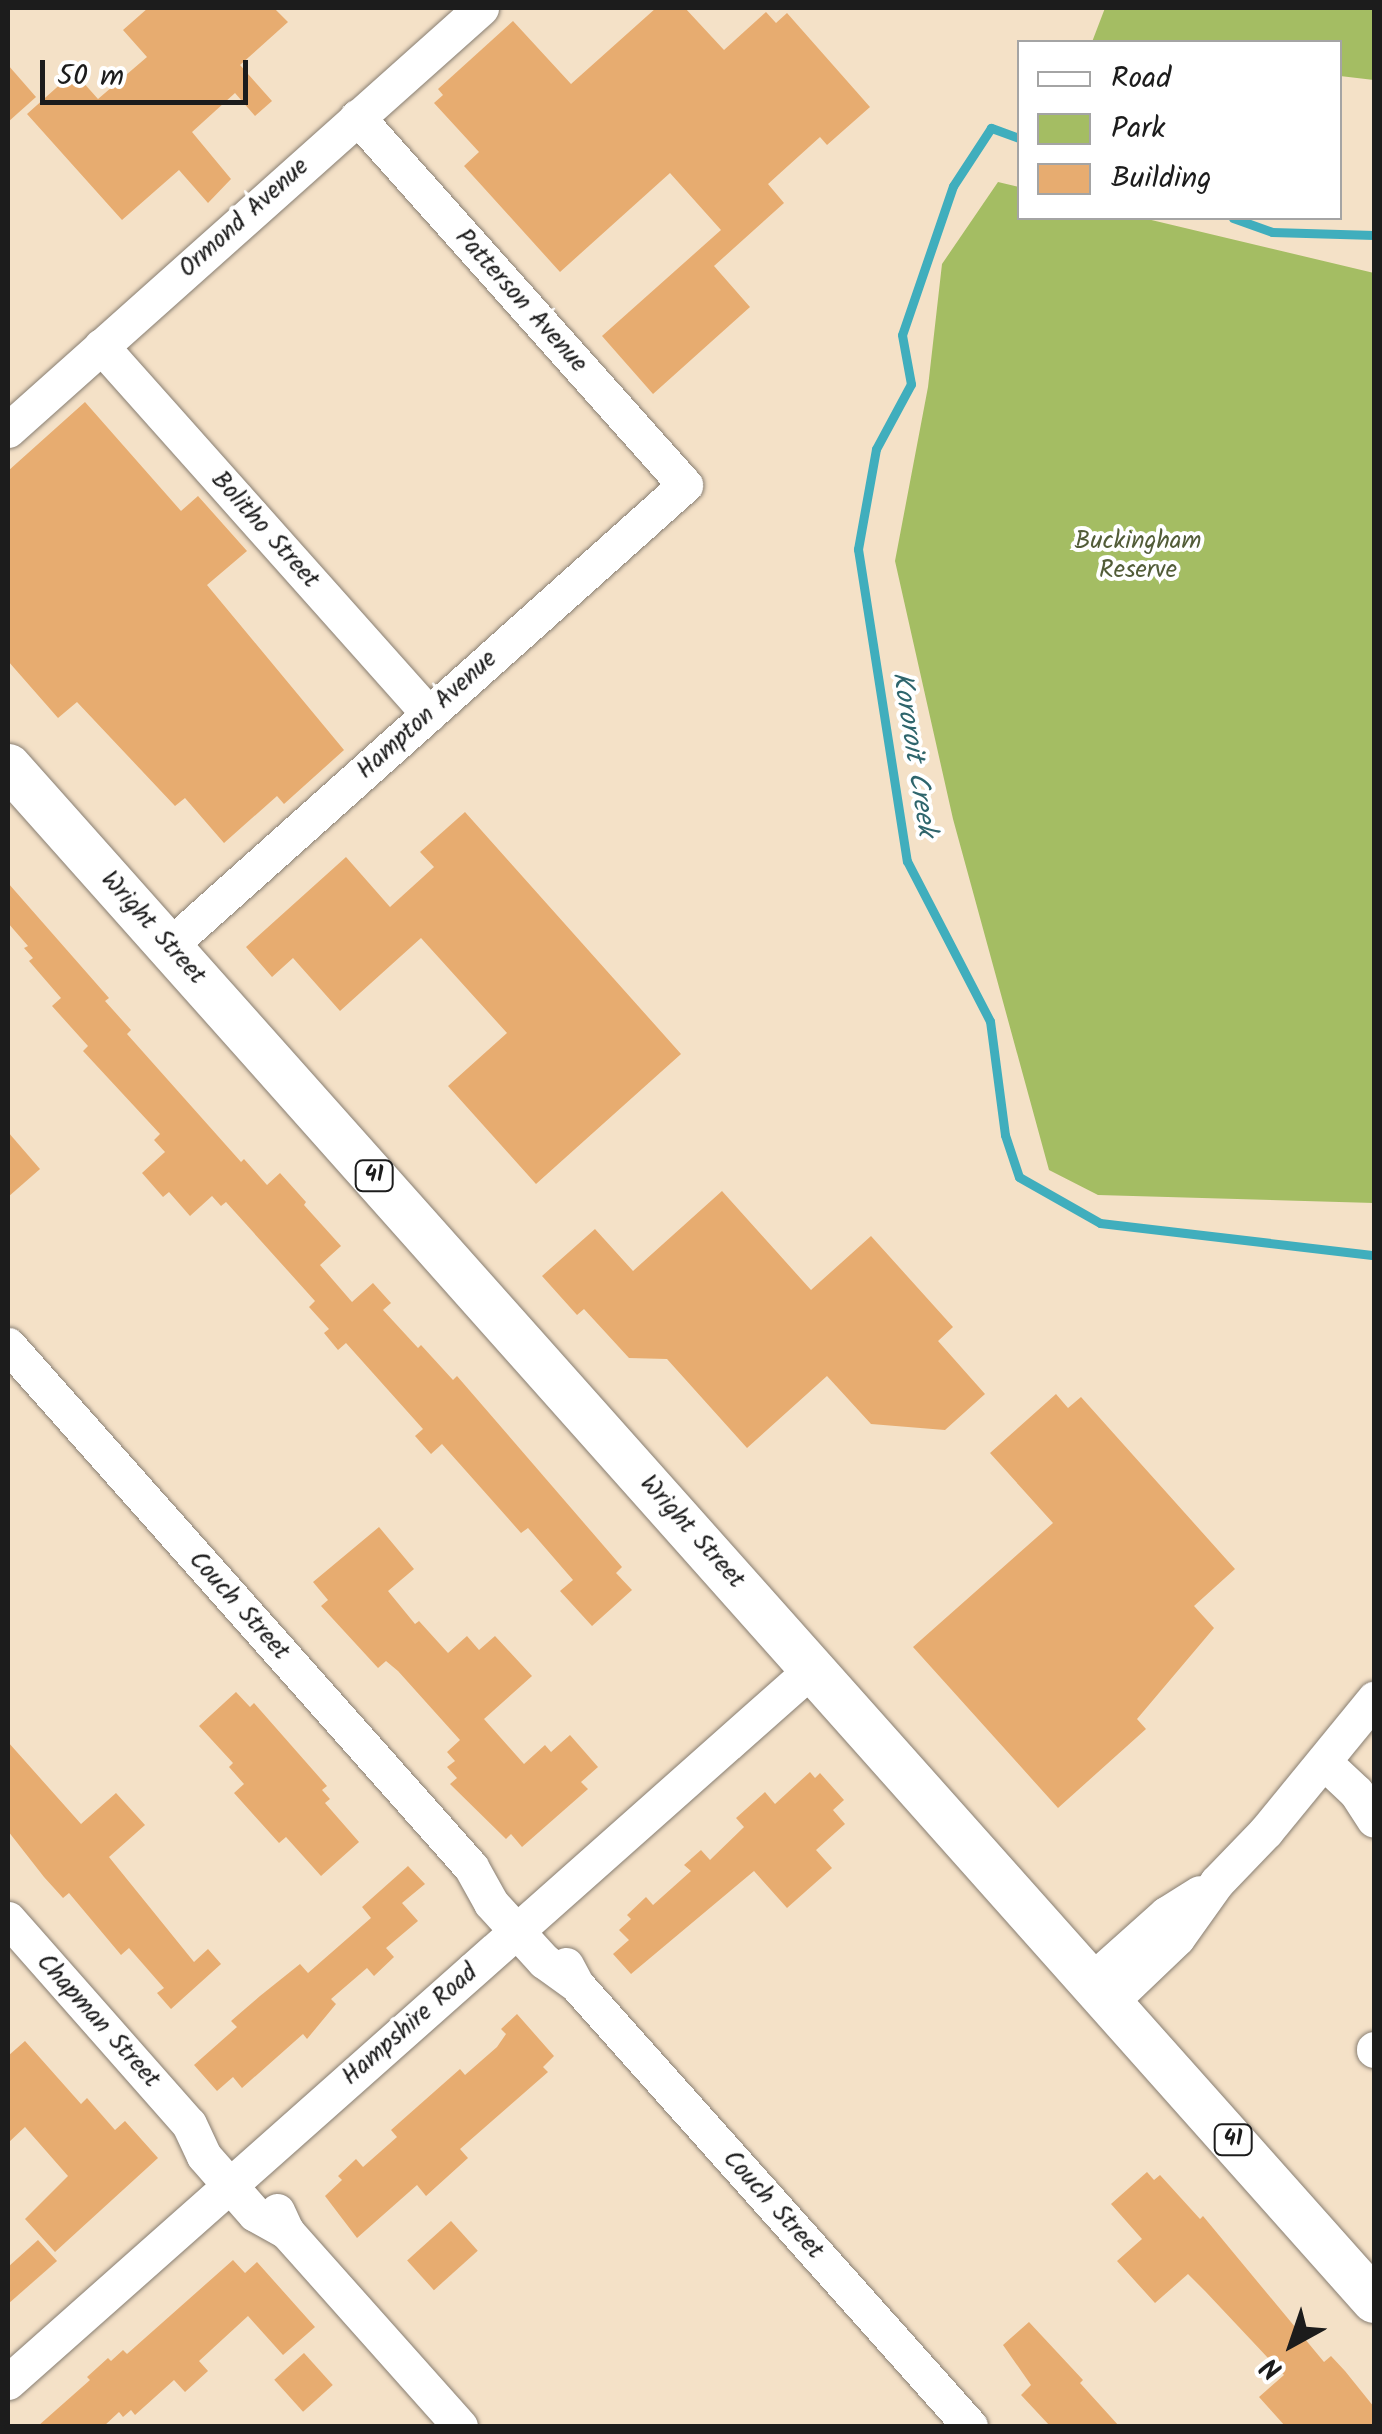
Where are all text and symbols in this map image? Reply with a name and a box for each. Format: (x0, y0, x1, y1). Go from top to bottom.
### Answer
scale bar (45, 40, 252, 102)
legend (1017, 40, 1342, 220)
text: 50 m (57, 53, 124, 101)
text: Road (1111, 55, 1171, 103)
text: Park (1111, 105, 1165, 153)
street label: Ormond Avenue (173, 152, 315, 284)
text: Building (1111, 155, 1211, 203)
street label: Patterson Avenue (449, 223, 593, 379)
street label: Bolitho Street (205, 465, 325, 595)
park label: Buckingham Reserve (1075, 527, 1201, 586)
street label: Hampton Avenue (351, 644, 503, 786)
water label: Kororoit Creek (883, 669, 943, 839)
street label: Wright Street (94, 865, 212, 991)
road number: 41 (354, 1159, 394, 1193)
street label: Wright Street (633, 1469, 751, 1595)
street label: Couch Street (182, 1545, 296, 1667)
street label: Chapman Street (30, 1948, 166, 2094)
street label: Hampshire Road (336, 1958, 484, 2092)
road number: 41 (1213, 2123, 1253, 2157)
street label: Couch Street (716, 2144, 830, 2266)
north arrow (1242, 2294, 1342, 2394)
text: N (1251, 2344, 1294, 2390)

